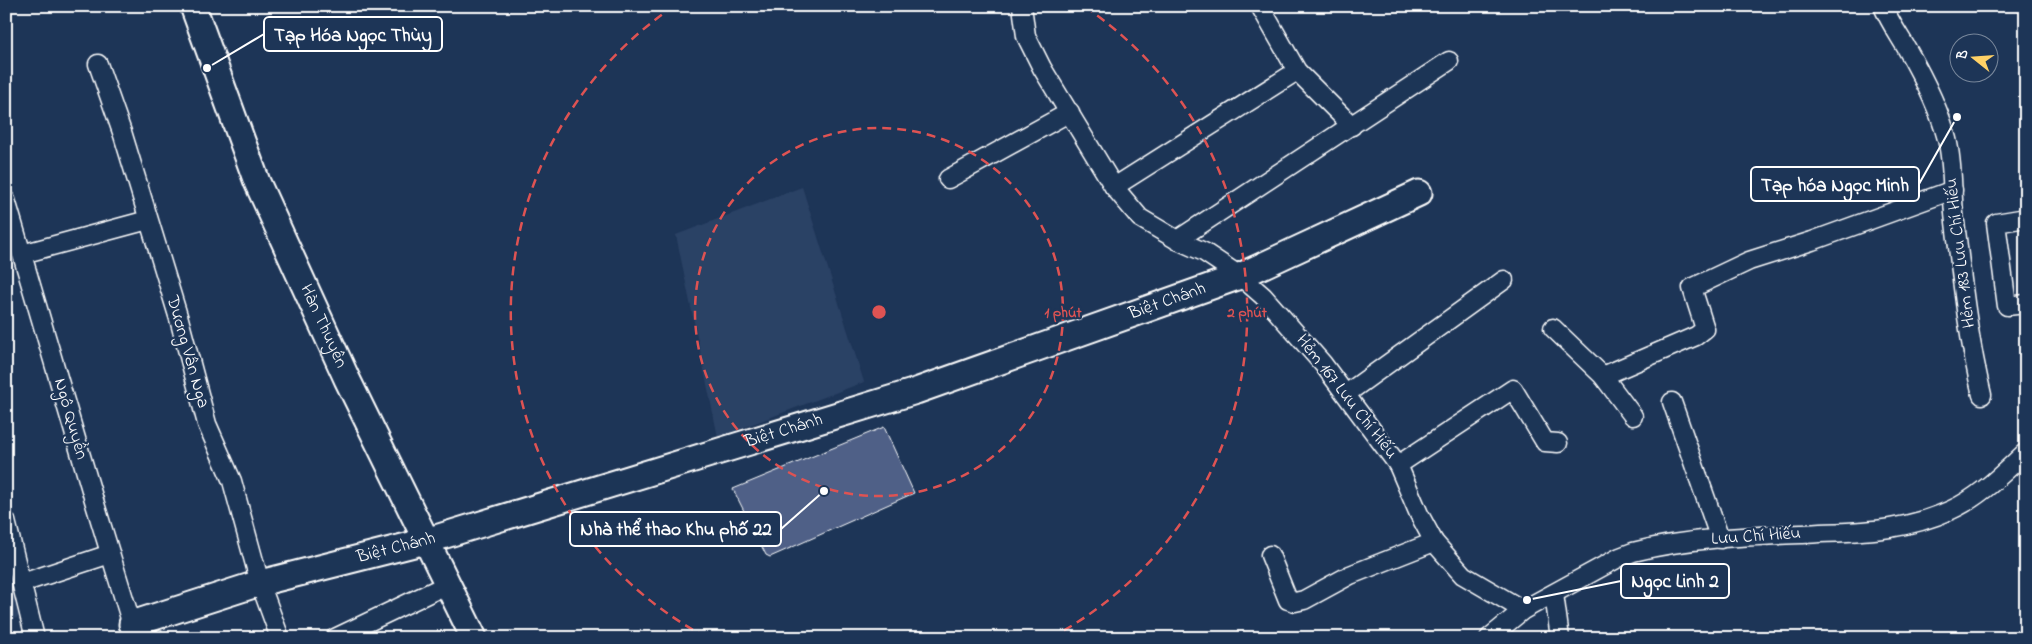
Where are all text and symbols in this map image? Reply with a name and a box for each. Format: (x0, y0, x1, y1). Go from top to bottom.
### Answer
callout: Tạp Hóa Ngọc Thùy (264, 17, 442, 51)
text: Tạp Hóa Ngọc Thùy (274, 23, 432, 52)
north arrow (1950, 32, 2000, 82)
text: B (1951, 47, 1975, 63)
callout: Tạp hóa Ngọc Minh (1751, 167, 1919, 201)
text: Tạp hóa Ngọc Minh (1761, 173, 1909, 202)
street label: Hẻm 183 Lưu Chí Hiếu (1939, 176, 1983, 330)
street label: Biệt Chánh (1124, 276, 1210, 328)
street label: Hàn Thuyên (293, 280, 353, 373)
street label: Dương Vân Nga (157, 292, 215, 412)
text: 1 phút (1045, 302, 1082, 324)
text: 2 phút (1226, 302, 1268, 324)
centre of rings (870, 303, 888, 321)
street label: Hẻm 167 Lưu Chí Hiếu (1289, 329, 1403, 465)
street label: Ngô Quyền (45, 375, 94, 463)
street label: Biệt Chánh (741, 407, 826, 456)
callout: Nhà thể thao Khu phố 22 (570, 512, 781, 546)
text: Nhà thể thao Khu phố 22 (580, 517, 772, 544)
street label: Lưu Chí Hiếu (1710, 521, 1802, 553)
street label: Biệt Chánh (353, 526, 439, 571)
callout: Ngọc Linh 2 (1621, 564, 1729, 598)
text: Ngọc Linh 2 (1631, 569, 1719, 598)

